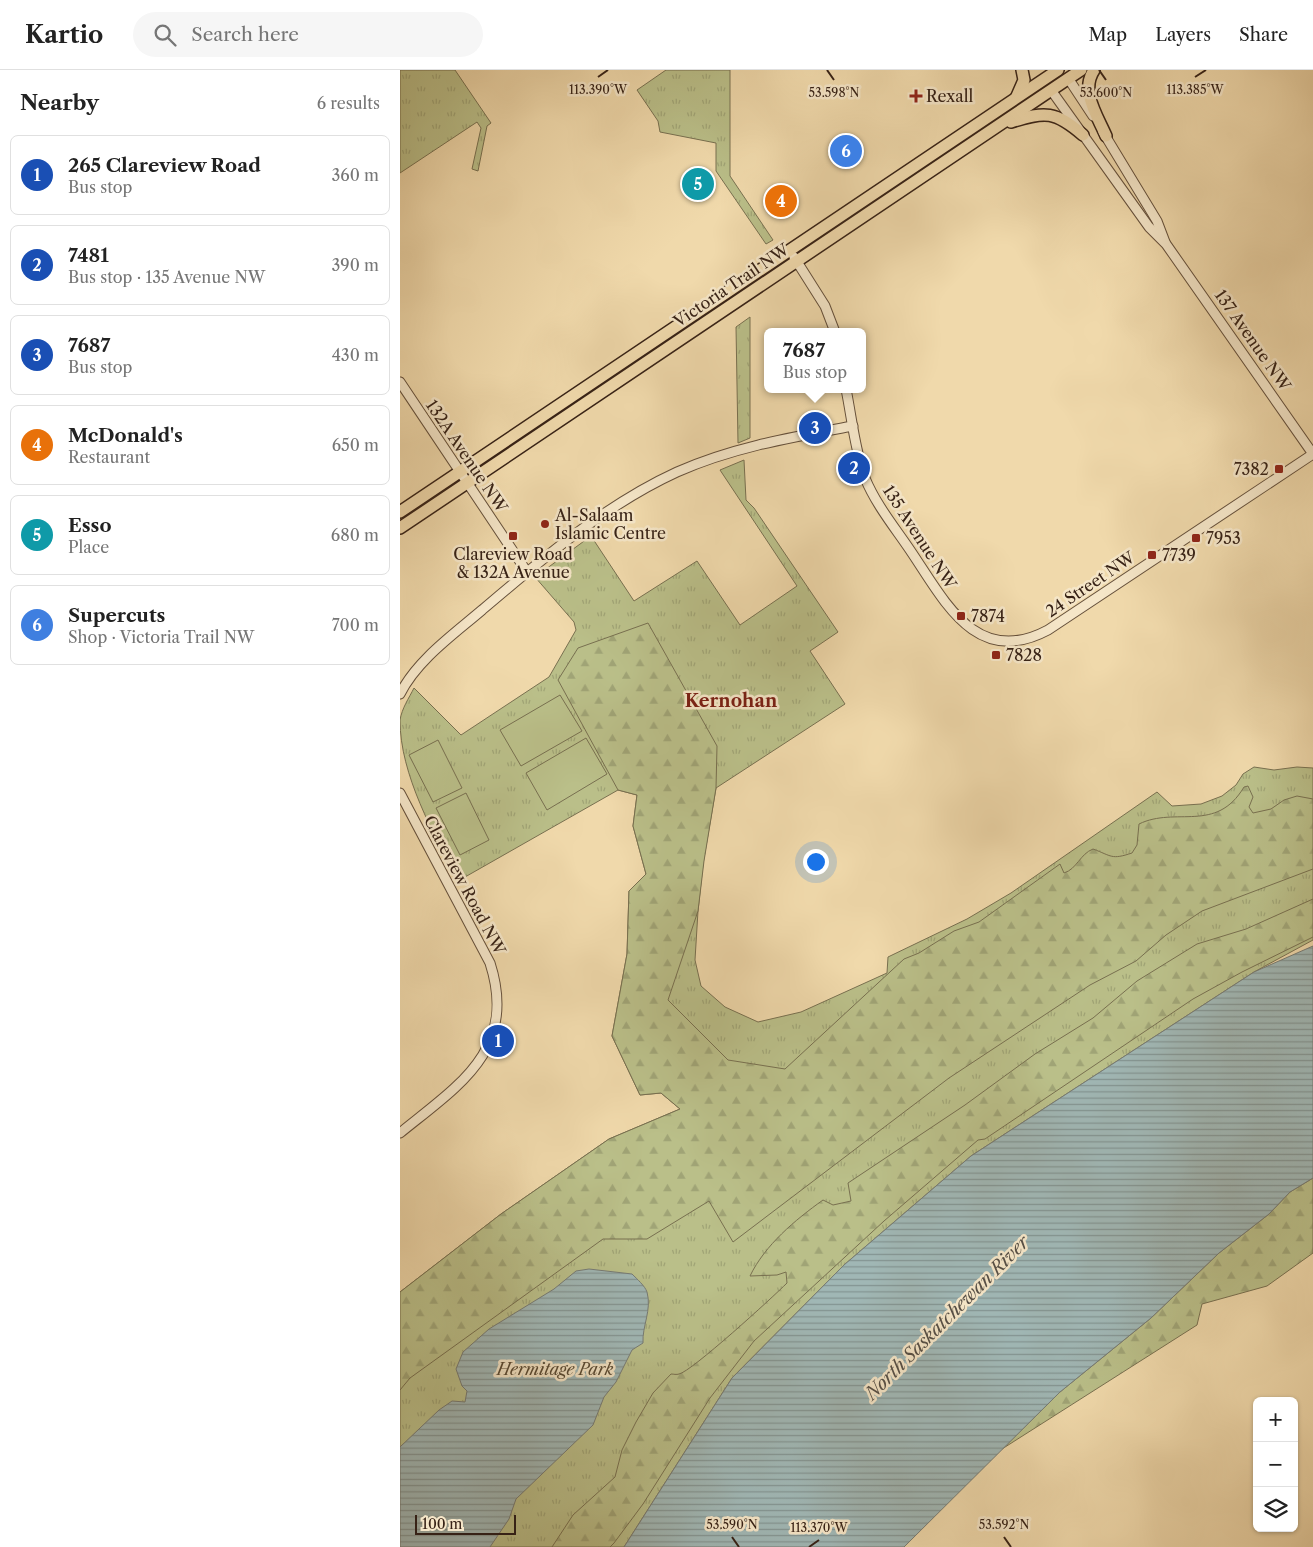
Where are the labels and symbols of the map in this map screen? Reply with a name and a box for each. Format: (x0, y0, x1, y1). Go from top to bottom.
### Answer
text: 113.390°W (569, 82, 628, 97)
text: 113.385°W (1166, 82, 1224, 97)
text: 53.598°N (809, 85, 860, 100)
text: 53.600°N (1080, 85, 1132, 100)
place label: Rexall (926, 86, 973, 106)
marker: Rexall (910, 90, 922, 102)
pin: 6 (830, 132, 862, 170)
pin: 5 (682, 165, 714, 203)
pin: 4 (765, 182, 797, 220)
street label: Victoria Trail NW (669, 239, 793, 332)
street label: 137 Avenue NW (1211, 286, 1296, 395)
street label: 132A Avenue NW (422, 396, 512, 516)
pin: 3 (799, 409, 831, 447)
pin: 2 (838, 449, 870, 487)
place label: 7382 (1234, 459, 1269, 479)
marker: 7382 (1273, 463, 1285, 475)
street label: 135 Avenue NW (879, 481, 961, 593)
place label: Al-Salaam Islamic Centre (554, 505, 666, 543)
marker: Al-Salaam Islamic Centre (539, 518, 551, 530)
place label: 7953 (1206, 528, 1241, 548)
marker: Clareview Road & 132A Avenue (507, 530, 519, 542)
marker: 7953 (1190, 532, 1202, 544)
place label: Clareview Road & 132A Avenue (453, 544, 573, 582)
place label: 7739 (1162, 545, 1196, 565)
street label: 24 Street NW (1042, 547, 1139, 621)
marker: 7739 (1146, 549, 1158, 561)
place label: 7874 (971, 606, 1005, 626)
marker: 7874 (955, 610, 967, 622)
place label: 7828 (1006, 645, 1042, 665)
marker: 7828 (990, 649, 1002, 661)
district label: Kernohan (685, 690, 778, 712)
street label: Clareview Road NW (420, 812, 510, 958)
your location (803, 849, 829, 875)
pin: 1 (482, 1022, 514, 1060)
water label: North Saskatchewan River (859, 1230, 1035, 1406)
park label: Hermitage Park (495, 1359, 614, 1379)
scale bar (415, 1512, 516, 1535)
text: 53.590°N (706, 1517, 758, 1532)
text: 53.592°N (979, 1517, 1029, 1532)
text: 113.370°W (790, 1520, 848, 1535)

